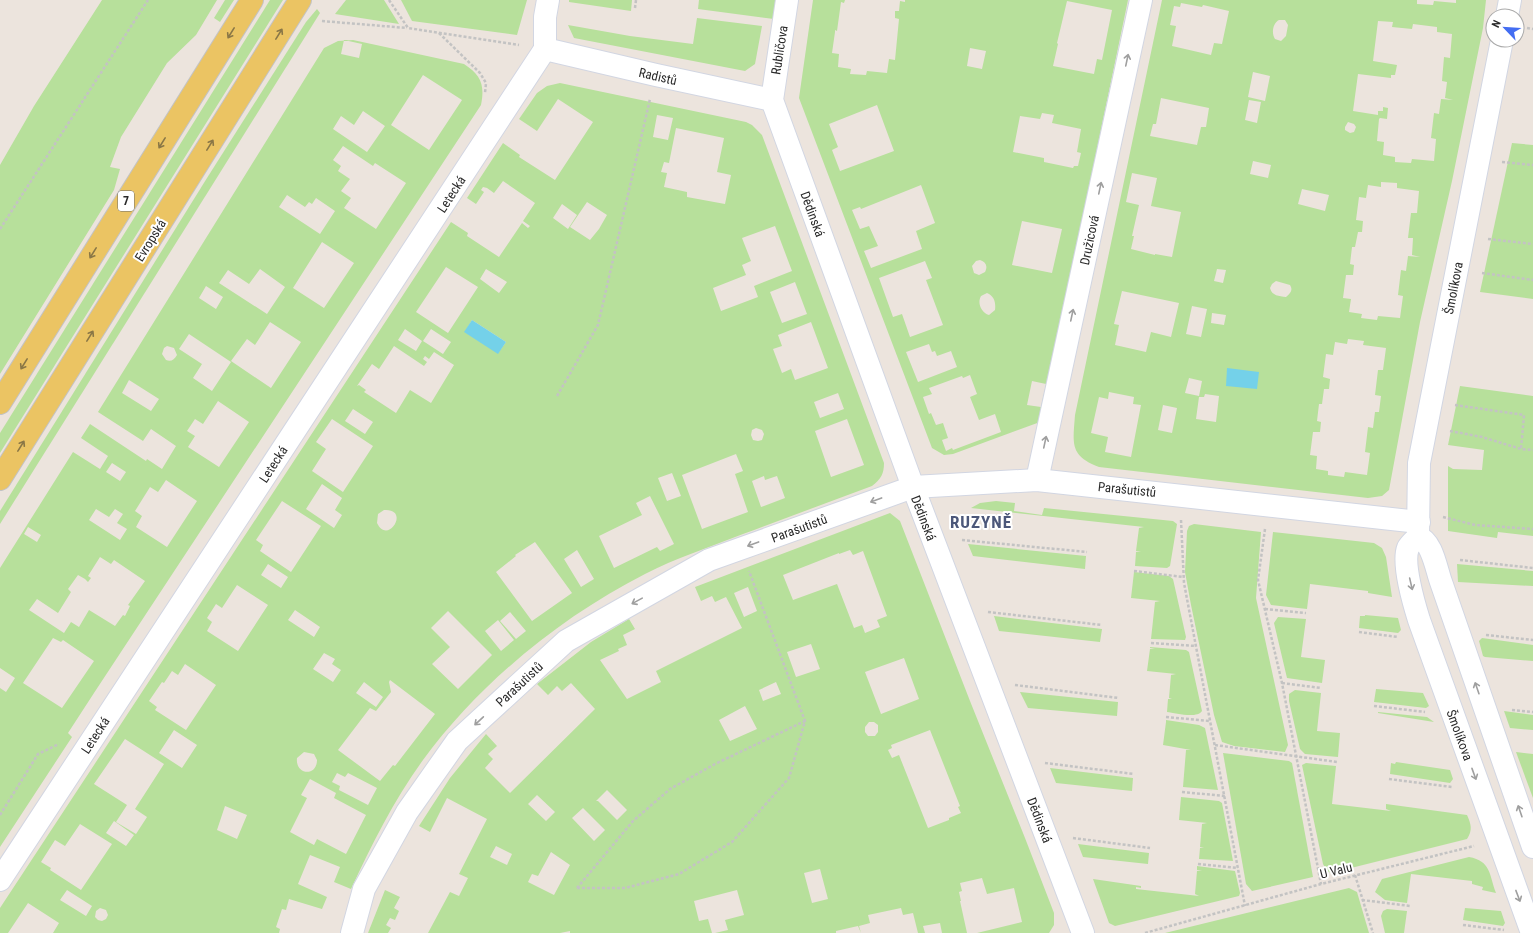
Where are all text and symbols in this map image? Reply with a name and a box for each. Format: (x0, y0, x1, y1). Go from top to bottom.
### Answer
north arrow (1485, 8, 1525, 48)
text: N (1489, 18, 1504, 30)
street label: Rubličova (768, 24, 791, 76)
one-way arrow (227, 27, 235, 39)
one-way arrow (275, 28, 283, 40)
one-way arrow (1124, 54, 1132, 67)
street label: Radistů (637, 65, 678, 88)
one-way arrow (158, 137, 166, 148)
one-way arrow (206, 139, 214, 150)
street label: Letecká (434, 173, 469, 215)
one-way arrow (1096, 181, 1104, 194)
street label: Dědinská (797, 189, 828, 239)
road number: 7 (118, 191, 134, 211)
street label: Družicová (1077, 214, 1102, 266)
street label: Evropská (132, 217, 169, 264)
one-way arrow (89, 247, 97, 258)
street label: Šmolíkova (1441, 261, 1466, 316)
one-way arrow (1069, 308, 1077, 321)
one-way arrow (86, 331, 94, 342)
one-way arrow (20, 358, 28, 370)
one-way arrow (1041, 435, 1049, 448)
one-way arrow (17, 440, 25, 452)
street label: Letecká (256, 443, 291, 485)
street label: Parašutistů (1097, 479, 1157, 500)
street label: Dědinská (908, 493, 939, 543)
one-way arrow (870, 497, 882, 505)
street label: Parašutistů (769, 511, 829, 546)
district label: RUZYNĚ (950, 512, 1012, 532)
one-way arrow (747, 541, 760, 548)
one-way arrow (1407, 578, 1415, 591)
one-way arrow (631, 597, 643, 605)
street label: Parašutistů (493, 659, 546, 710)
one-way arrow (1473, 682, 1481, 694)
street label: Šmolíkova (1443, 708, 1476, 763)
street label: Letecká (78, 714, 113, 756)
one-way arrow (474, 716, 484, 725)
one-way arrow (1471, 767, 1478, 780)
street label: Dědinská (1024, 795, 1055, 845)
one-way arrow (1516, 804, 1523, 817)
street label: U Valu (1318, 859, 1354, 882)
one-way arrow (1515, 890, 1523, 902)

